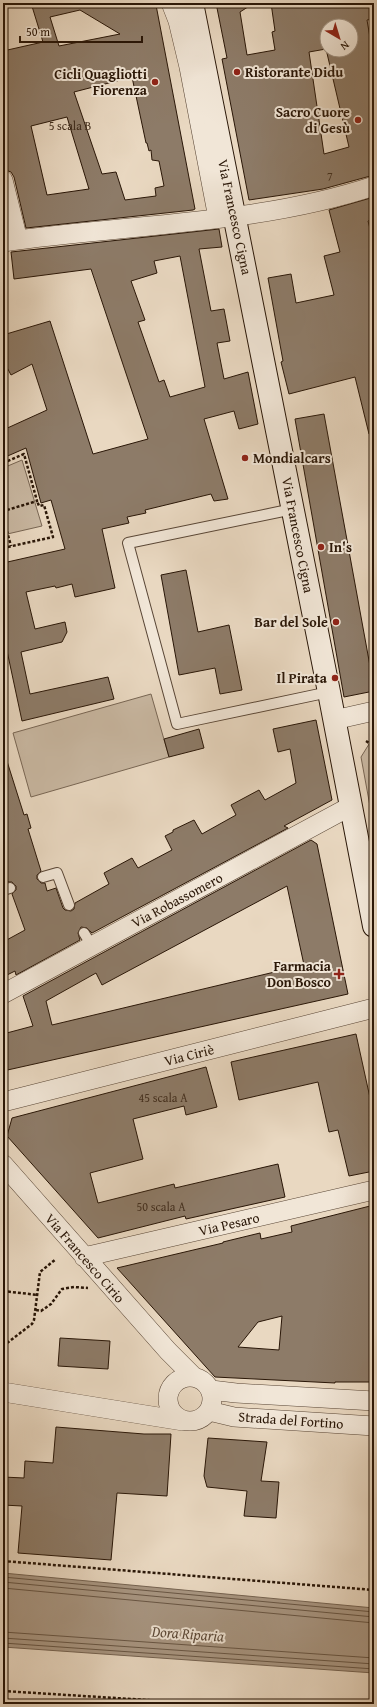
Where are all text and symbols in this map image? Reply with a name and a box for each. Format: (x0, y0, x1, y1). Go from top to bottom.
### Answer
scale bar (20, 18, 142, 44)
north arrow (319, 18, 359, 58)
text: 50 m (26, 23, 50, 40)
text: N (337, 37, 353, 55)
place label: Ristorante Didu (245, 62, 343, 82)
place label: Cicli Quagliotti Fiorenza (54, 64, 148, 100)
marker: Ristorante Didu (232, 67, 242, 77)
marker: Cicli Quagliotti Fiorenza (150, 77, 160, 87)
place label: Sacro Cuore di Gesù (276, 102, 350, 138)
marker: Sacro Cuore di Gesù (353, 115, 363, 125)
house number: 5 scala B (49, 117, 92, 134)
street label: Via Francesco Cigna (213, 157, 257, 277)
house number: 7 (327, 168, 333, 185)
place label: Mondialcars (253, 448, 331, 468)
marker: Mondialcars (240, 453, 250, 463)
street label: Via Francesco Cigna (277, 475, 319, 595)
place label: In's (329, 537, 352, 557)
marker: In's (316, 542, 326, 552)
place label: Bar del Sole (254, 612, 328, 632)
marker: Bar del Sole (331, 617, 341, 627)
place label: Il Pirata (276, 668, 328, 688)
marker: Il Pirata (330, 673, 340, 683)
street label: Via Robassomero (128, 867, 226, 933)
place label: Farmacia Don Bosco (267, 956, 332, 992)
marker: Farmacia Don Bosco (334, 969, 344, 979)
street label: Via Ciriè (162, 1039, 216, 1071)
house number: 45 scala A (139, 1089, 188, 1106)
house number: 50 scala A (137, 1198, 186, 1215)
street label: Via Pesaro (197, 1207, 261, 1241)
street label: Via Francesco Cirio (40, 1209, 130, 1307)
street label: Strada del Fortino (238, 1406, 344, 1434)
water label: Dora Riparia (150, 1620, 225, 1647)

